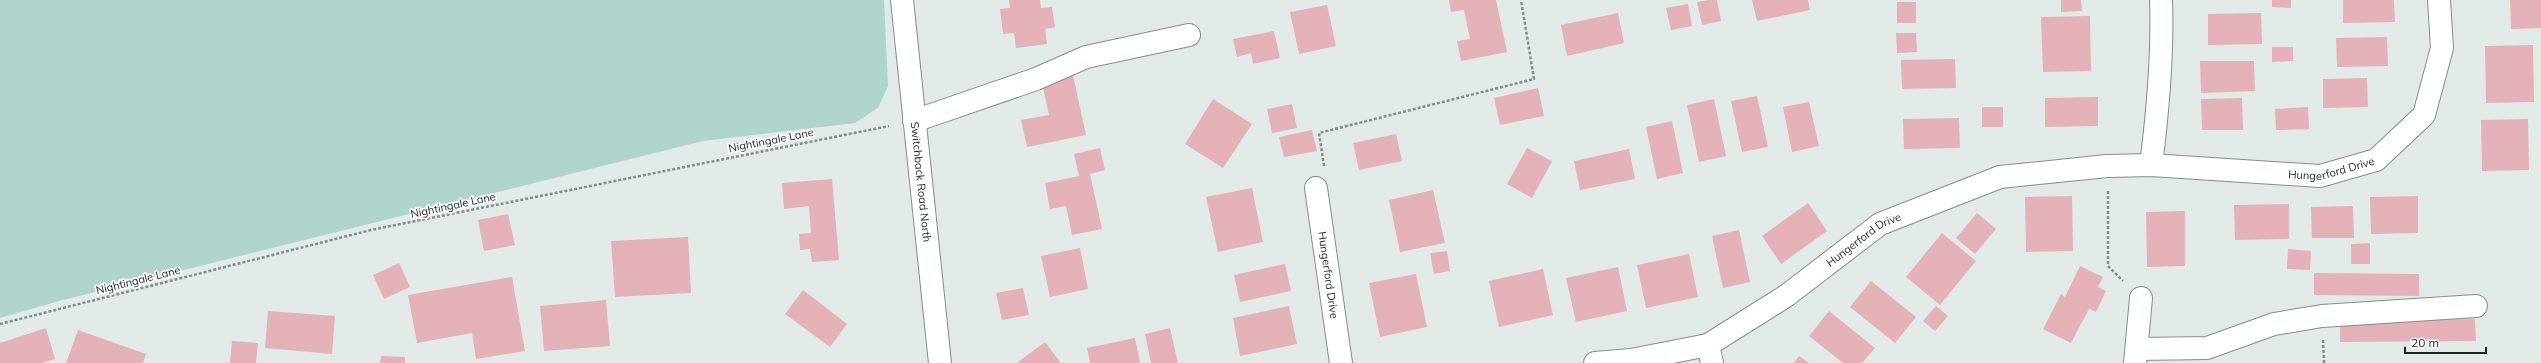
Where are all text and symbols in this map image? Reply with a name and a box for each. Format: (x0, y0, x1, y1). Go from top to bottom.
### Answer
street label: Switchback Road North (908, 121, 934, 243)
street label: Nightingale Lane (727, 125, 815, 155)
street label: Hungerford Drive (2288, 154, 2376, 183)
street label: Nightingale Lane (409, 189, 497, 221)
street label: Hungerford Drive (1823, 209, 1903, 270)
street label: Hungerford Drive (1315, 231, 1342, 320)
street label: Nightingale Lane (94, 263, 182, 297)
scale bar (2405, 329, 2486, 355)
text: 20 m (2411, 335, 2439, 350)

